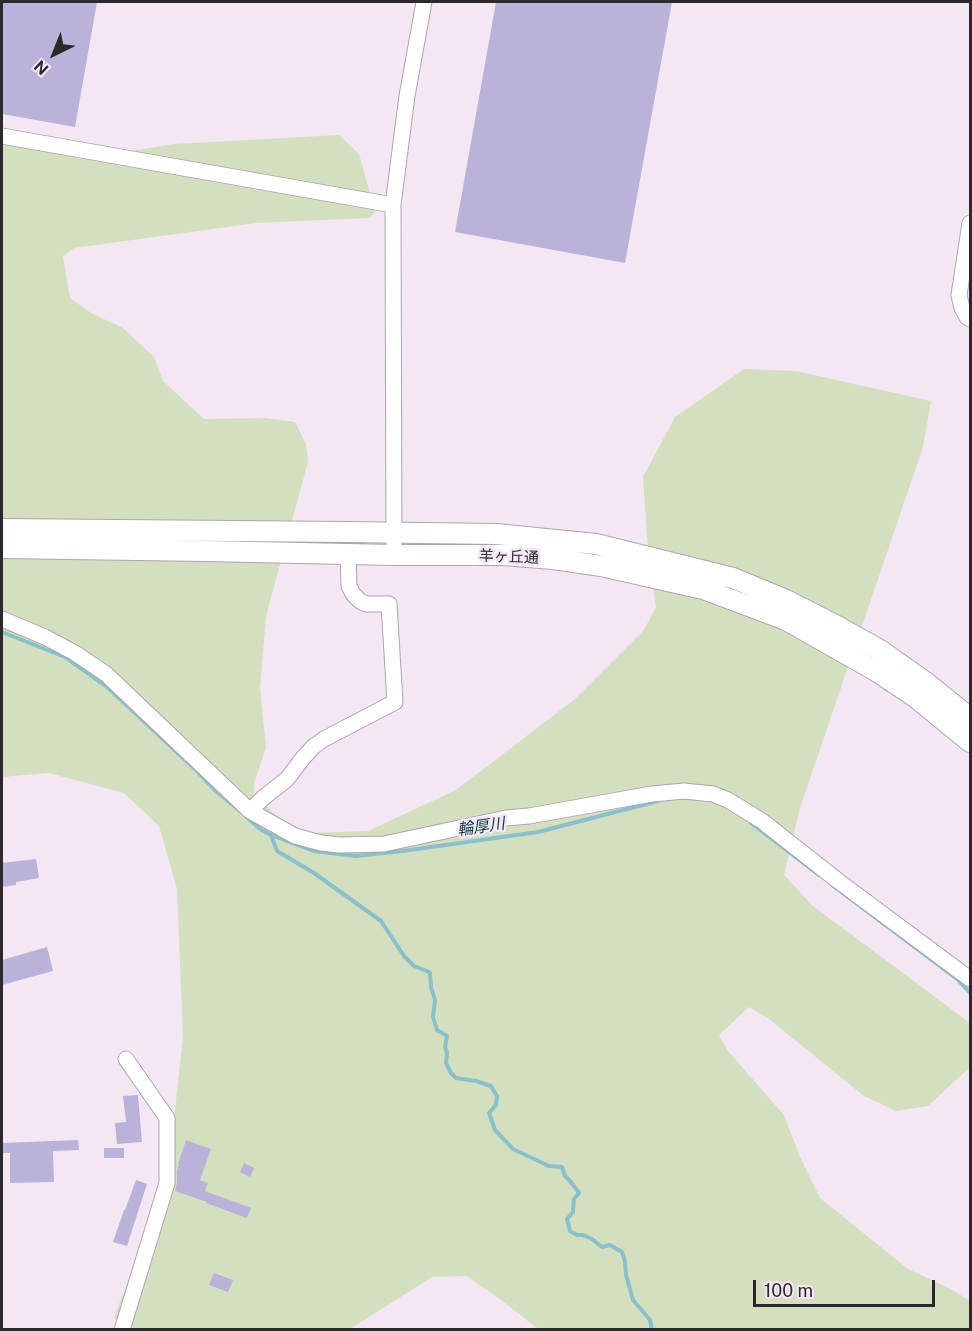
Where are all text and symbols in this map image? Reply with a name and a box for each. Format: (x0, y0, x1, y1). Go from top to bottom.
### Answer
north arrow (24, 24, 84, 84)
text: N (30, 56, 52, 79)
street label: 羊ヶ丘通 (479, 547, 539, 567)
water label: 輪厚川 (456, 814, 506, 840)
scale bar (756, 1268, 938, 1306)
text: 100 m (764, 1280, 813, 1301)

